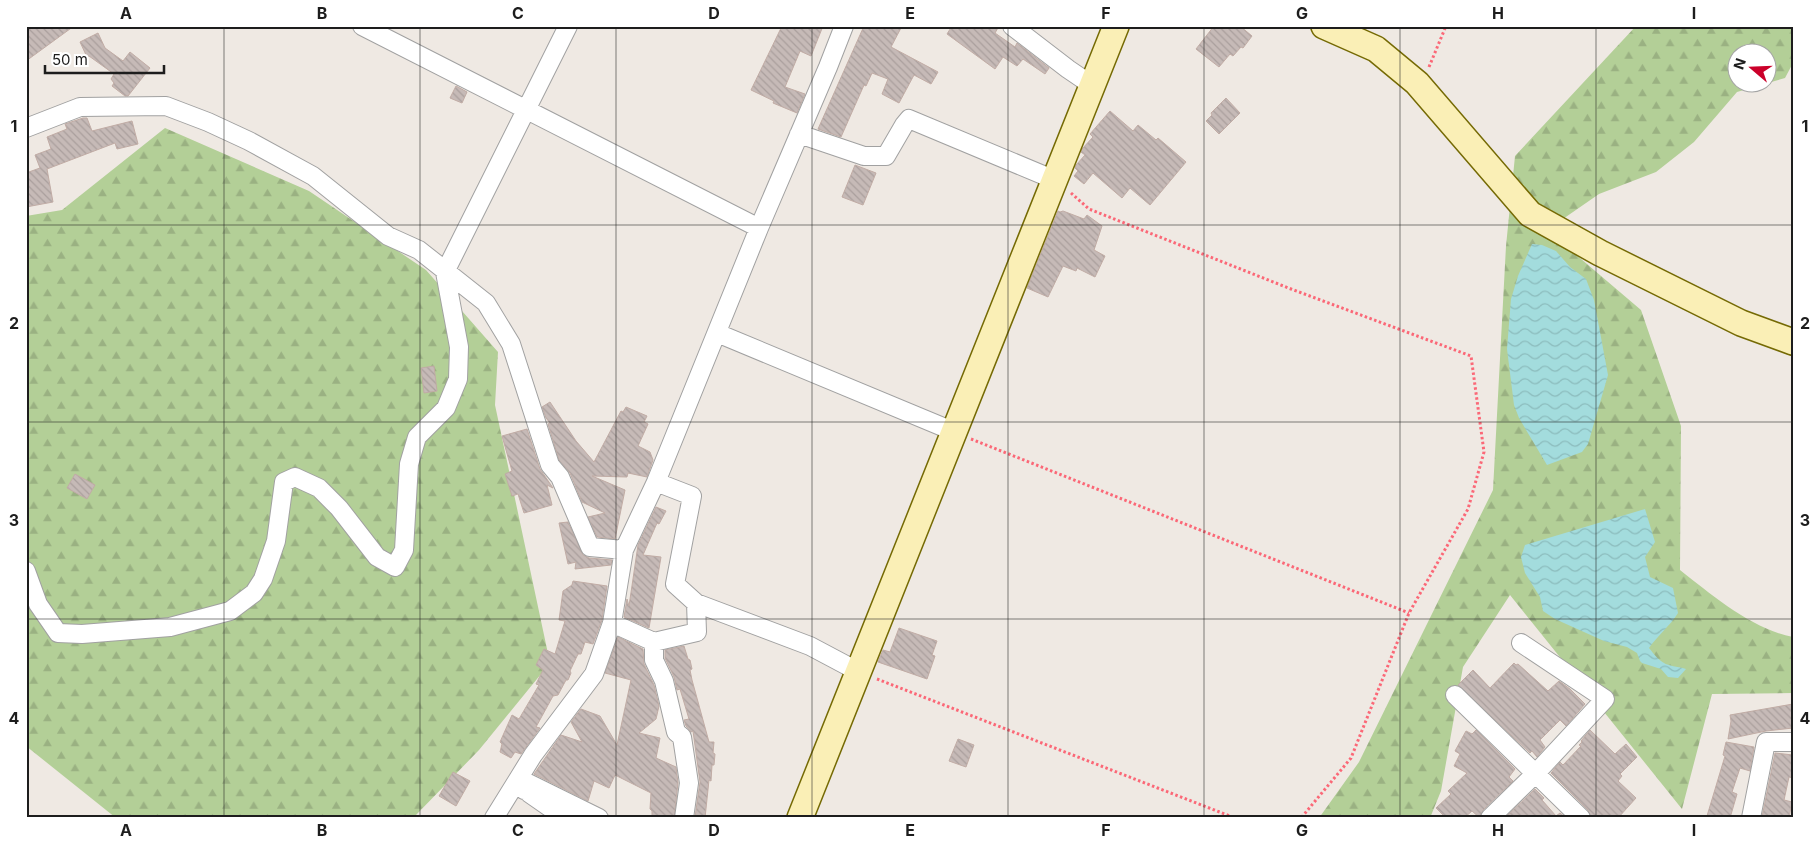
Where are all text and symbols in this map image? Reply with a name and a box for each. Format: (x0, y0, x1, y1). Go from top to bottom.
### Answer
text: A (120, 3, 132, 23)
text: B (317, 3, 327, 23)
text: C (512, 3, 524, 23)
text: D (708, 3, 720, 23)
text: E (905, 3, 915, 23)
text: F (1101, 3, 1111, 23)
text: G (1296, 3, 1308, 23)
text: H (1492, 3, 1504, 23)
text: I (1692, 3, 1696, 23)
scale bar (45, 42, 164, 74)
north arrow (1726, 42, 1776, 92)
text: 50 m (52, 50, 88, 69)
text: N (1729, 56, 1749, 71)
text: 1 (11, 116, 17, 136)
text: 1 (1802, 116, 1808, 136)
text: 2 (9, 313, 19, 333)
text: 2 (1800, 313, 1810, 333)
text: 3 (9, 510, 19, 530)
text: 3 (1800, 510, 1810, 530)
text: 4 (9, 708, 20, 728)
text: 4 (1800, 708, 1811, 728)
text: A (120, 820, 132, 840)
text: B (317, 820, 327, 840)
text: C (512, 820, 524, 840)
text: D (708, 820, 720, 840)
text: E (905, 820, 915, 840)
text: F (1101, 820, 1111, 840)
text: G (1296, 820, 1308, 840)
text: H (1492, 820, 1504, 840)
text: I (1692, 820, 1696, 840)

